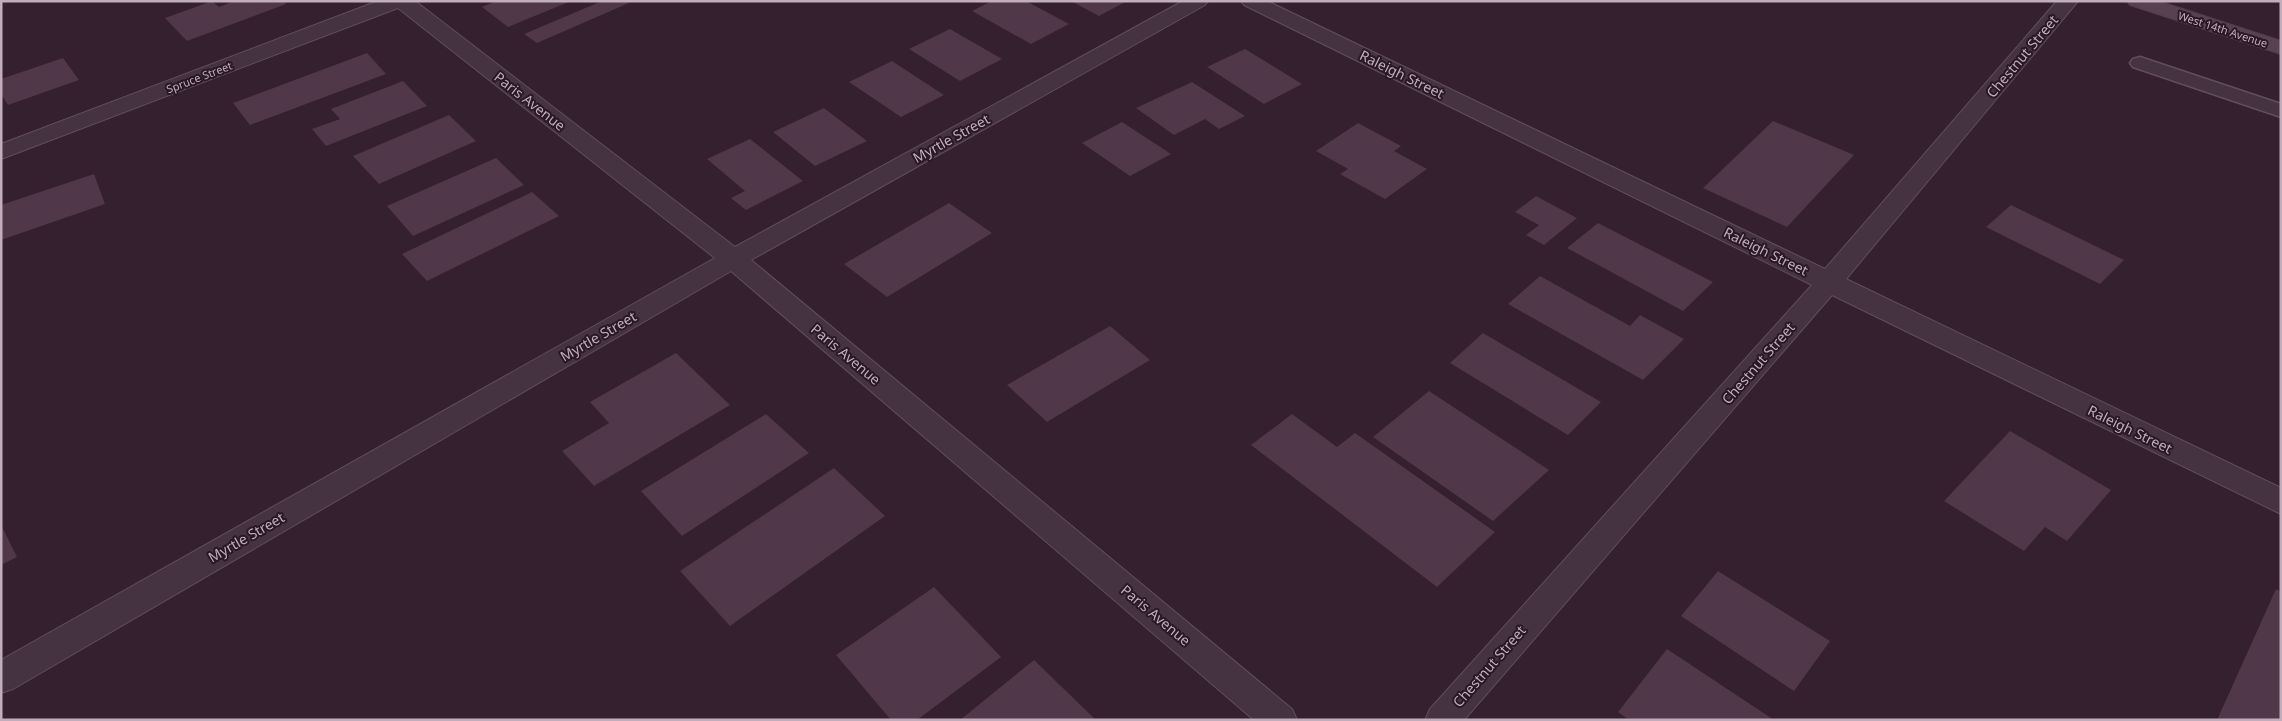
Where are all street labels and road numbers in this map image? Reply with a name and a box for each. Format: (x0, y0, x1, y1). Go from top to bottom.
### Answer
street label: West 14th Avenue (2176, 7, 2270, 51)
street label: Chestnut Street (1982, 11, 2062, 101)
street label: Raleigh Street (1357, 45, 1447, 103)
street label: Spruce Street (164, 58, 234, 96)
street label: Paris Avenue (491, 67, 570, 135)
street label: Myrtle Street (909, 109, 993, 167)
street label: Raleigh Street (1721, 222, 1811, 280)
street label: Myrtle Street (556, 307, 640, 365)
street label: Chestnut Street (1717, 318, 1799, 408)
street label: Paris Avenue (807, 319, 885, 389)
street label: Raleigh Street (2085, 400, 2175, 458)
street label: Myrtle Street (204, 508, 288, 566)
street label: Paris Avenue (1117, 580, 1195, 650)
street label: Chestnut Street (1448, 621, 1530, 711)

